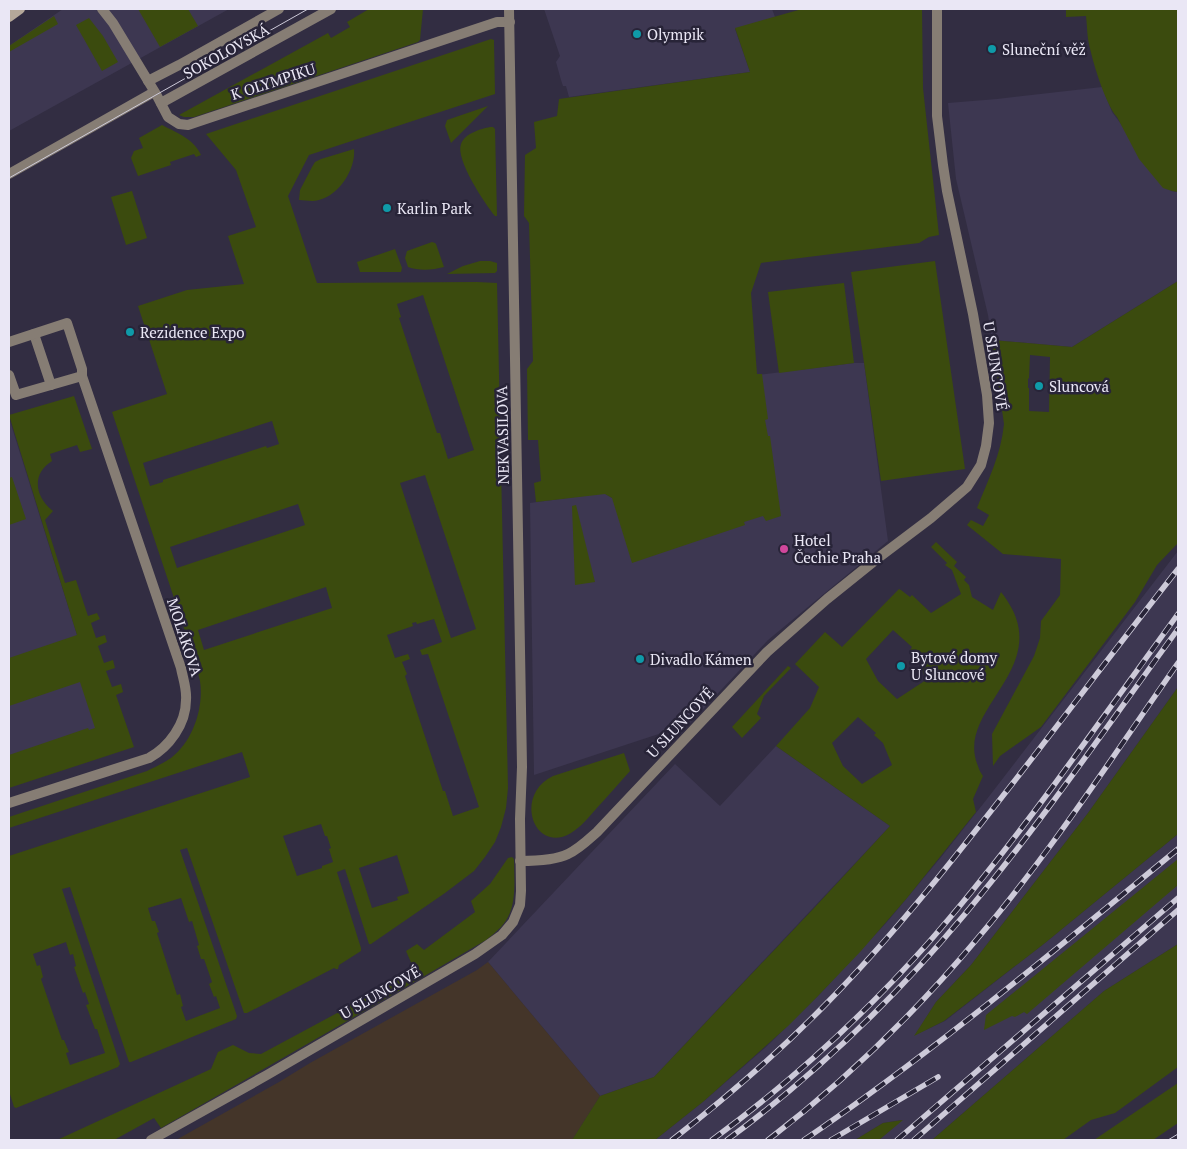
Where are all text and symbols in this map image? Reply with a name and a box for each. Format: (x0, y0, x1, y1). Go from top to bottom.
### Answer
street label: SOKOLOVSKÁ (179, 19, 273, 83)
place label: Olympik (647, 24, 704, 44)
marker: Olympik (631, 28, 643, 40)
place label: Sluneční věž (1002, 39, 1086, 59)
marker: Sluneční věž (986, 43, 998, 55)
street label: K OLYMPIKU (228, 58, 318, 104)
place label: Karlin Park (397, 198, 472, 218)
marker: Karlin Park (381, 202, 393, 214)
street label: U SLUNCOVÉ (979, 320, 1013, 412)
place label: Rezidence Expo (140, 322, 244, 342)
marker: Rezidence Expo (124, 326, 136, 338)
place label: Sluncová (1049, 376, 1109, 396)
marker: Sluncová (1033, 380, 1045, 392)
street label: NEKVASILOVA (491, 385, 513, 485)
place label: Hotel Čechie Praha (794, 530, 881, 567)
marker: Hotel Čechie Praha (778, 543, 790, 555)
street label: MOLÁKOVA (163, 595, 207, 679)
place label: Bytové domy U Sluncové (911, 647, 997, 684)
place label: Divadlo Kámen (650, 649, 752, 669)
marker: Divadlo Kámen (634, 653, 646, 665)
marker: Bytové domy U Sluncové (895, 660, 907, 672)
street label: U SLUNCOVÉ (642, 682, 718, 762)
street label: U SLUNCOVÉ (336, 961, 424, 1023)

